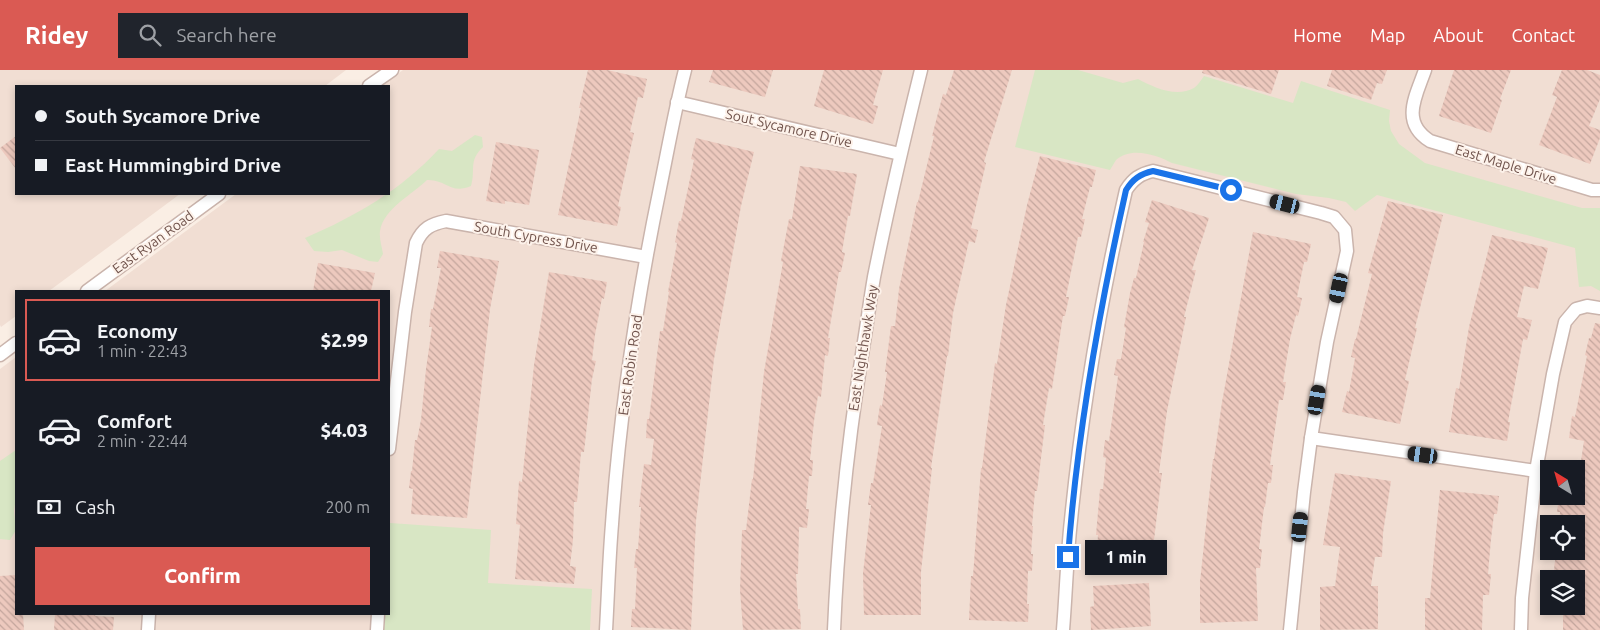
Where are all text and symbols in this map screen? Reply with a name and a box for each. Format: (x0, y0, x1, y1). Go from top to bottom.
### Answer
search box (118, 13, 468, 58)
icon: search (136, 21, 164, 49)
text: Ridey (25, 22, 88, 49)
text: Search here (176, 24, 277, 46)
text: Home (1293, 25, 1342, 45)
text: Map (1370, 25, 1405, 45)
text: About (1433, 25, 1483, 45)
text: Contact (1511, 25, 1575, 45)
text: South Sycamore Drive (65, 105, 260, 127)
street label: Sout Sycamore Drive (724, 106, 854, 150)
street label: East Maple Drive (1453, 141, 1559, 187)
text: East Hummingbird Drive (65, 154, 281, 176)
route start (1220, 179, 1242, 201)
car (1268, 193, 1301, 215)
street label: East Ryan Road (109, 207, 197, 277)
street label: South Cypress Drive (473, 218, 599, 256)
car (1328, 272, 1349, 304)
street label: East Nighthawk Way (845, 283, 881, 412)
street label: East Robin Road (615, 313, 645, 417)
icon: car (37, 318, 82, 363)
text: Economy (97, 320, 178, 342)
text: $2.99 (320, 329, 368, 351)
text: 1 min · 22:43 (97, 342, 188, 360)
car (1307, 384, 1326, 416)
icon: car (37, 408, 82, 453)
text: Comfort (97, 410, 172, 432)
text: $4.03 (320, 419, 368, 441)
text: 2 min · 22:44 (97, 432, 188, 450)
car (1407, 445, 1438, 465)
north arrow (1540, 460, 1585, 505)
map controls (1540, 460, 1585, 615)
icon: cash (35, 493, 63, 521)
text: Cash (75, 496, 116, 518)
text: 200 m (325, 498, 370, 516)
car (1290, 511, 1309, 543)
button: locate (1540, 515, 1585, 560)
callout: 1 min (1086, 540, 1168, 574)
route end (1057, 546, 1079, 568)
button: Confirm (35, 547, 370, 605)
text: 1 min (1106, 548, 1146, 566)
button: layers (1540, 570, 1585, 615)

